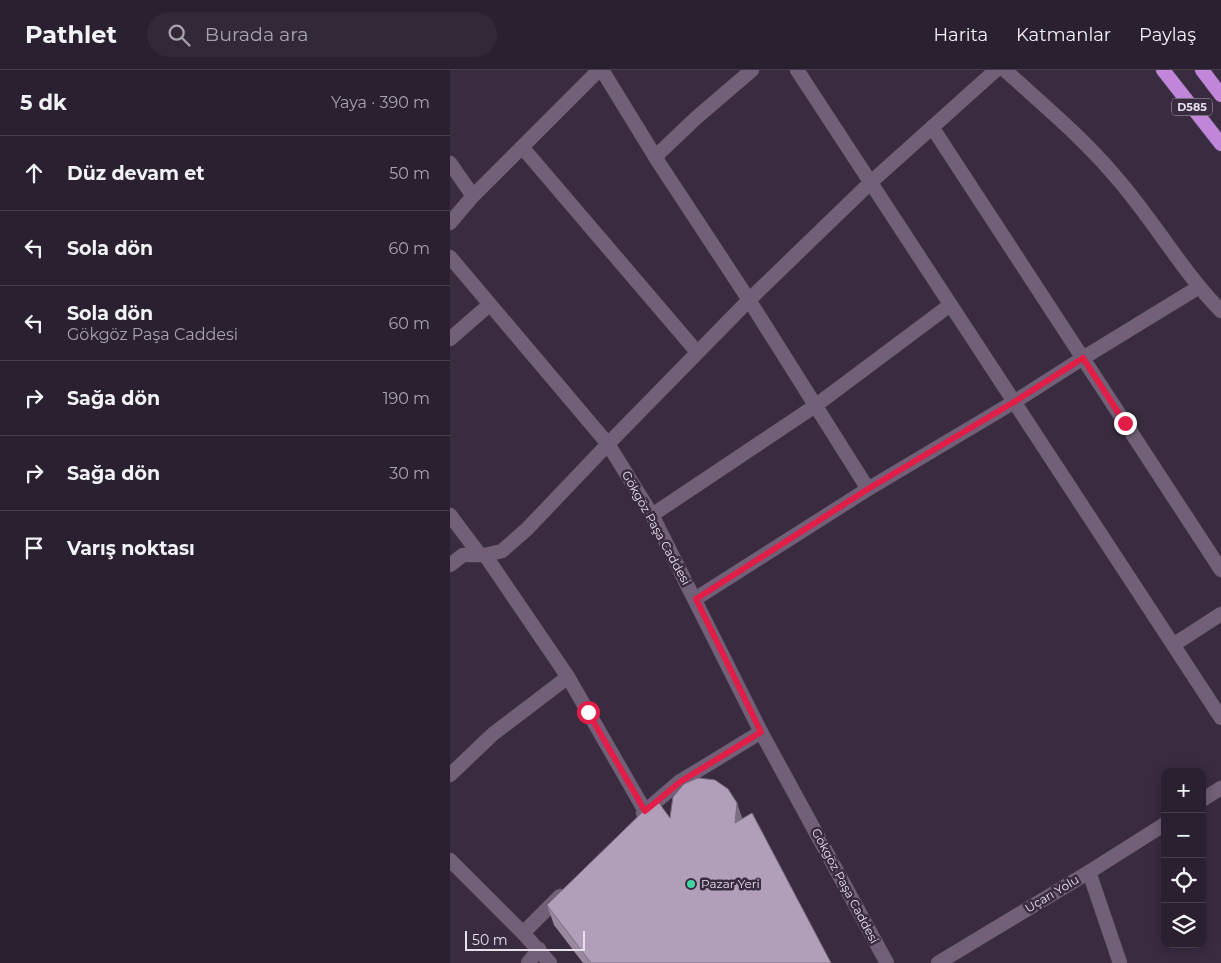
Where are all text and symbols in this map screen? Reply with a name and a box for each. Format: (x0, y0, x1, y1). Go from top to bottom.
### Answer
search box (147, 12, 497, 57)
text: Pathlet (25, 20, 117, 49)
icon: search (165, 21, 193, 49)
text: Burada ara (205, 23, 308, 46)
text: Harita (933, 24, 988, 46)
text: Katmanlar (1016, 24, 1111, 46)
text: Paylaş (1139, 24, 1196, 46)
text: 5 dk (20, 90, 67, 115)
text: Yaya · 390 m (331, 93, 430, 112)
road number: D585 (1172, 98, 1212, 116)
icon: ahead (20, 159, 48, 187)
text: Düz devam et (67, 162, 205, 185)
text: 50 m (389, 164, 430, 183)
icon: left (20, 234, 48, 262)
text: Sola dön (67, 237, 153, 260)
text: 60 m (388, 239, 430, 258)
text: Sola dön (67, 302, 153, 325)
icon: left (20, 309, 48, 337)
text: 60 m (388, 314, 430, 333)
text: Gökgöz Paşa Caddesi (67, 325, 238, 344)
icon: right (20, 384, 48, 412)
text: Sağa dön (67, 387, 160, 410)
text: 190 m (383, 389, 430, 408)
route end (1114, 412, 1137, 435)
icon: right (20, 459, 48, 487)
text: Sağa dön (67, 462, 160, 485)
text: 30 m (389, 464, 430, 483)
street label: Gökgöz Paşa Caddesi (619, 468, 694, 588)
icon: arrive (20, 534, 48, 562)
text: Varış noktası (67, 537, 195, 560)
route start (577, 701, 600, 724)
map controls (1161, 768, 1206, 948)
button: + (1161, 768, 1206, 813)
button: − (1161, 813, 1206, 858)
street label: Gökgöz Paşa Caddesi (809, 826, 882, 946)
button: locate (1161, 858, 1206, 903)
street label: Uçarı Yolu (1022, 872, 1081, 915)
place label: Pazar Yeri (701, 876, 760, 891)
marker: Pazar Yeri (685, 878, 697, 890)
button: layers (1161, 903, 1206, 948)
scale bar (465, 928, 585, 951)
text: 50 m (472, 931, 508, 949)

